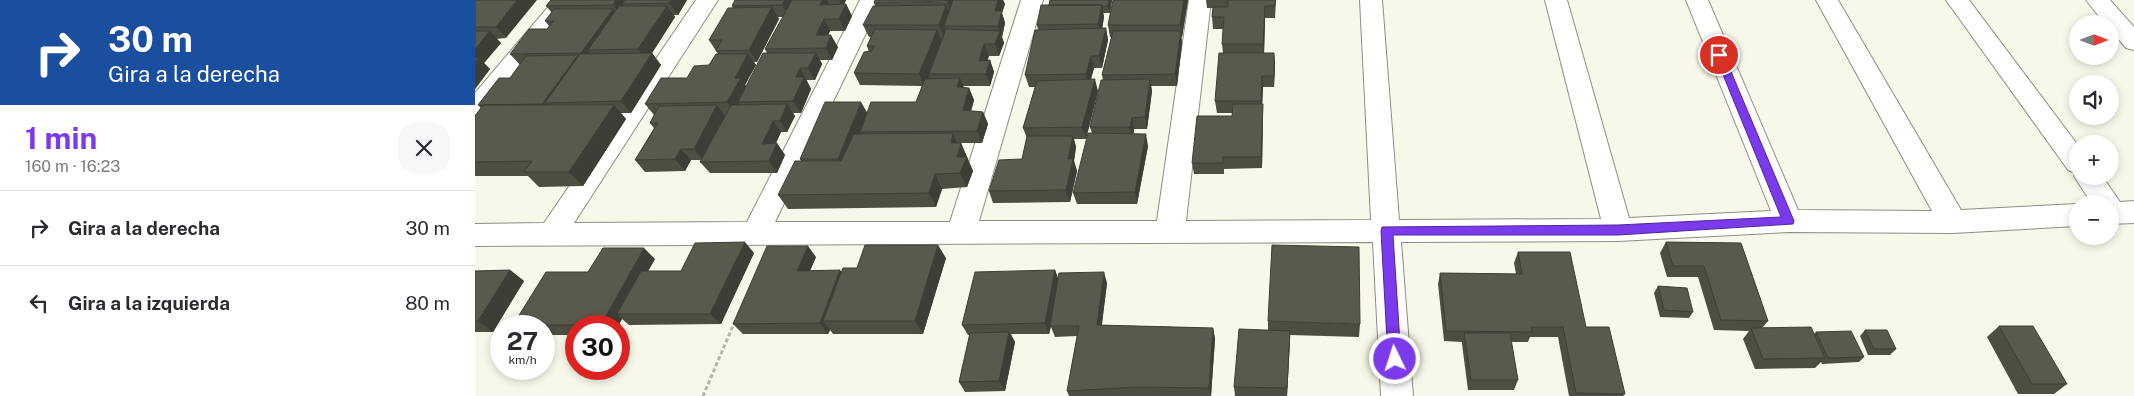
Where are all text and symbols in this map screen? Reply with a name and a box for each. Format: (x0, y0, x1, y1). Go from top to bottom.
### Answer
north arrow (2069, 15, 2119, 65)
map controls (2069, 15, 2119, 245)
text: 30 m (108, 19, 193, 60)
icon: right (25, 20, 90, 85)
pin (1698, 34, 1740, 76)
icon: arrive (1705, 41, 1733, 69)
text: Gira a la derecha (108, 61, 280, 87)
button: sound (2069, 75, 2119, 125)
text: 1 min (25, 120, 97, 156)
button: close (398, 122, 450, 174)
button: + (2069, 135, 2119, 185)
text: 160 m · 16:23 (25, 157, 120, 176)
button: − (2069, 195, 2119, 245)
icon: right (25, 214, 53, 242)
text: Gira a la derecha (68, 217, 220, 239)
text: 30 m (405, 217, 450, 239)
icon: left (25, 289, 53, 317)
text: Gira a la izquierda (68, 292, 230, 314)
text: 80 m (405, 292, 450, 314)
speed limit sign: 30 (565, 315, 630, 380)
text: 27 (507, 326, 538, 356)
position arrow (1368, 332, 1420, 384)
text: km/h (508, 353, 537, 367)

